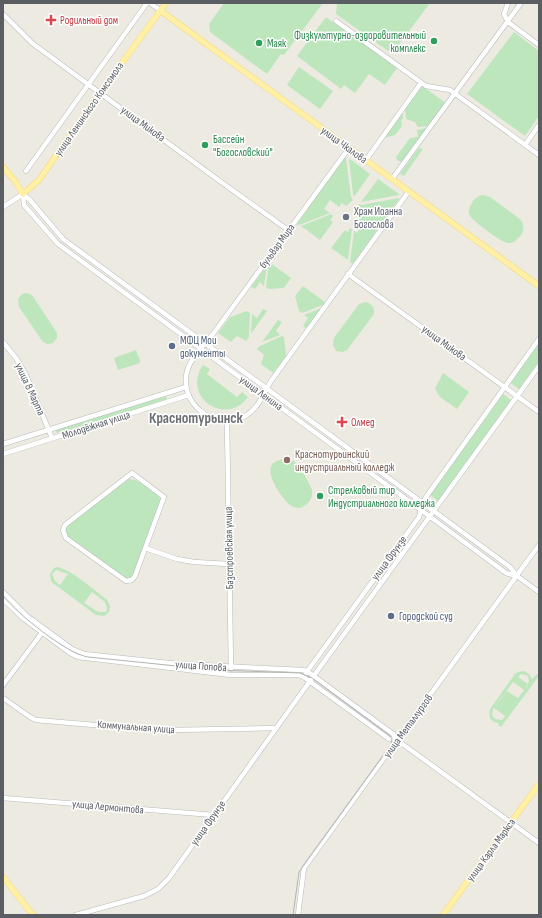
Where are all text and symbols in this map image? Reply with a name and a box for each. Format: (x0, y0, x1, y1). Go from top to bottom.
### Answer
marker: Родильный дом (45, 14, 57, 26)
place label: Родильный дом (60, 14, 118, 27)
place label: Физкультурно-оздоровительный комплекс (294, 29, 426, 55)
marker: Физкультурно-оздоровительный комплекс (429, 36, 439, 46)
place label: Маяк (267, 37, 287, 50)
marker: Маяк (254, 38, 264, 48)
street label: улица Ленинского Комсомола (52, 60, 126, 158)
street label: улица Микова (118, 104, 168, 144)
street label: улица Чкалова (318, 124, 370, 166)
place label: Бассейн "Богословский" (213, 133, 273, 159)
marker: Бассейн "Богословский" (200, 140, 210, 150)
place label: Храм Иоанна Богослова (353, 205, 402, 231)
marker: Храм Иоанна Богослова (341, 212, 351, 222)
street label: бульвар Мира (256, 221, 298, 271)
street label: улица Микова (419, 323, 469, 363)
place label: МФЦ Мои документы (180, 334, 225, 360)
marker: МФЦ Мои документы (167, 341, 177, 351)
street label: улица 8 Марта (12, 361, 48, 417)
street label: улица Ленина (237, 373, 285, 413)
street label: Молодёжная улица (60, 408, 132, 442)
district label: Краснотурьинск (149, 409, 244, 428)
marker: Олмед (336, 416, 348, 428)
place label: Олмед (351, 416, 375, 429)
place label: Краснотурьинский индустриальный колледж (295, 448, 395, 474)
marker: Краснотурьинский индустриальный колледж (282, 455, 292, 465)
place label: Стрелковый тир Индустриального колледжа (328, 484, 435, 510)
marker: Стрелковый тир Индустриального колледжа (315, 491, 325, 501)
street label: Базстроевская улица (222, 507, 236, 589)
street label: улица Фрунзе (368, 533, 410, 583)
place label: Городской суд (399, 610, 453, 623)
marker: Городской суд (386, 611, 396, 621)
street label: улица Попова (175, 658, 227, 674)
street label: улица Металлургов (381, 691, 436, 760)
street label: Коммунальная улица (97, 718, 175, 736)
street label: улица Лермонтова (72, 797, 144, 817)
street label: улица Фрунзе (188, 798, 228, 848)
street label: улица Карла Маркса (464, 816, 518, 884)

